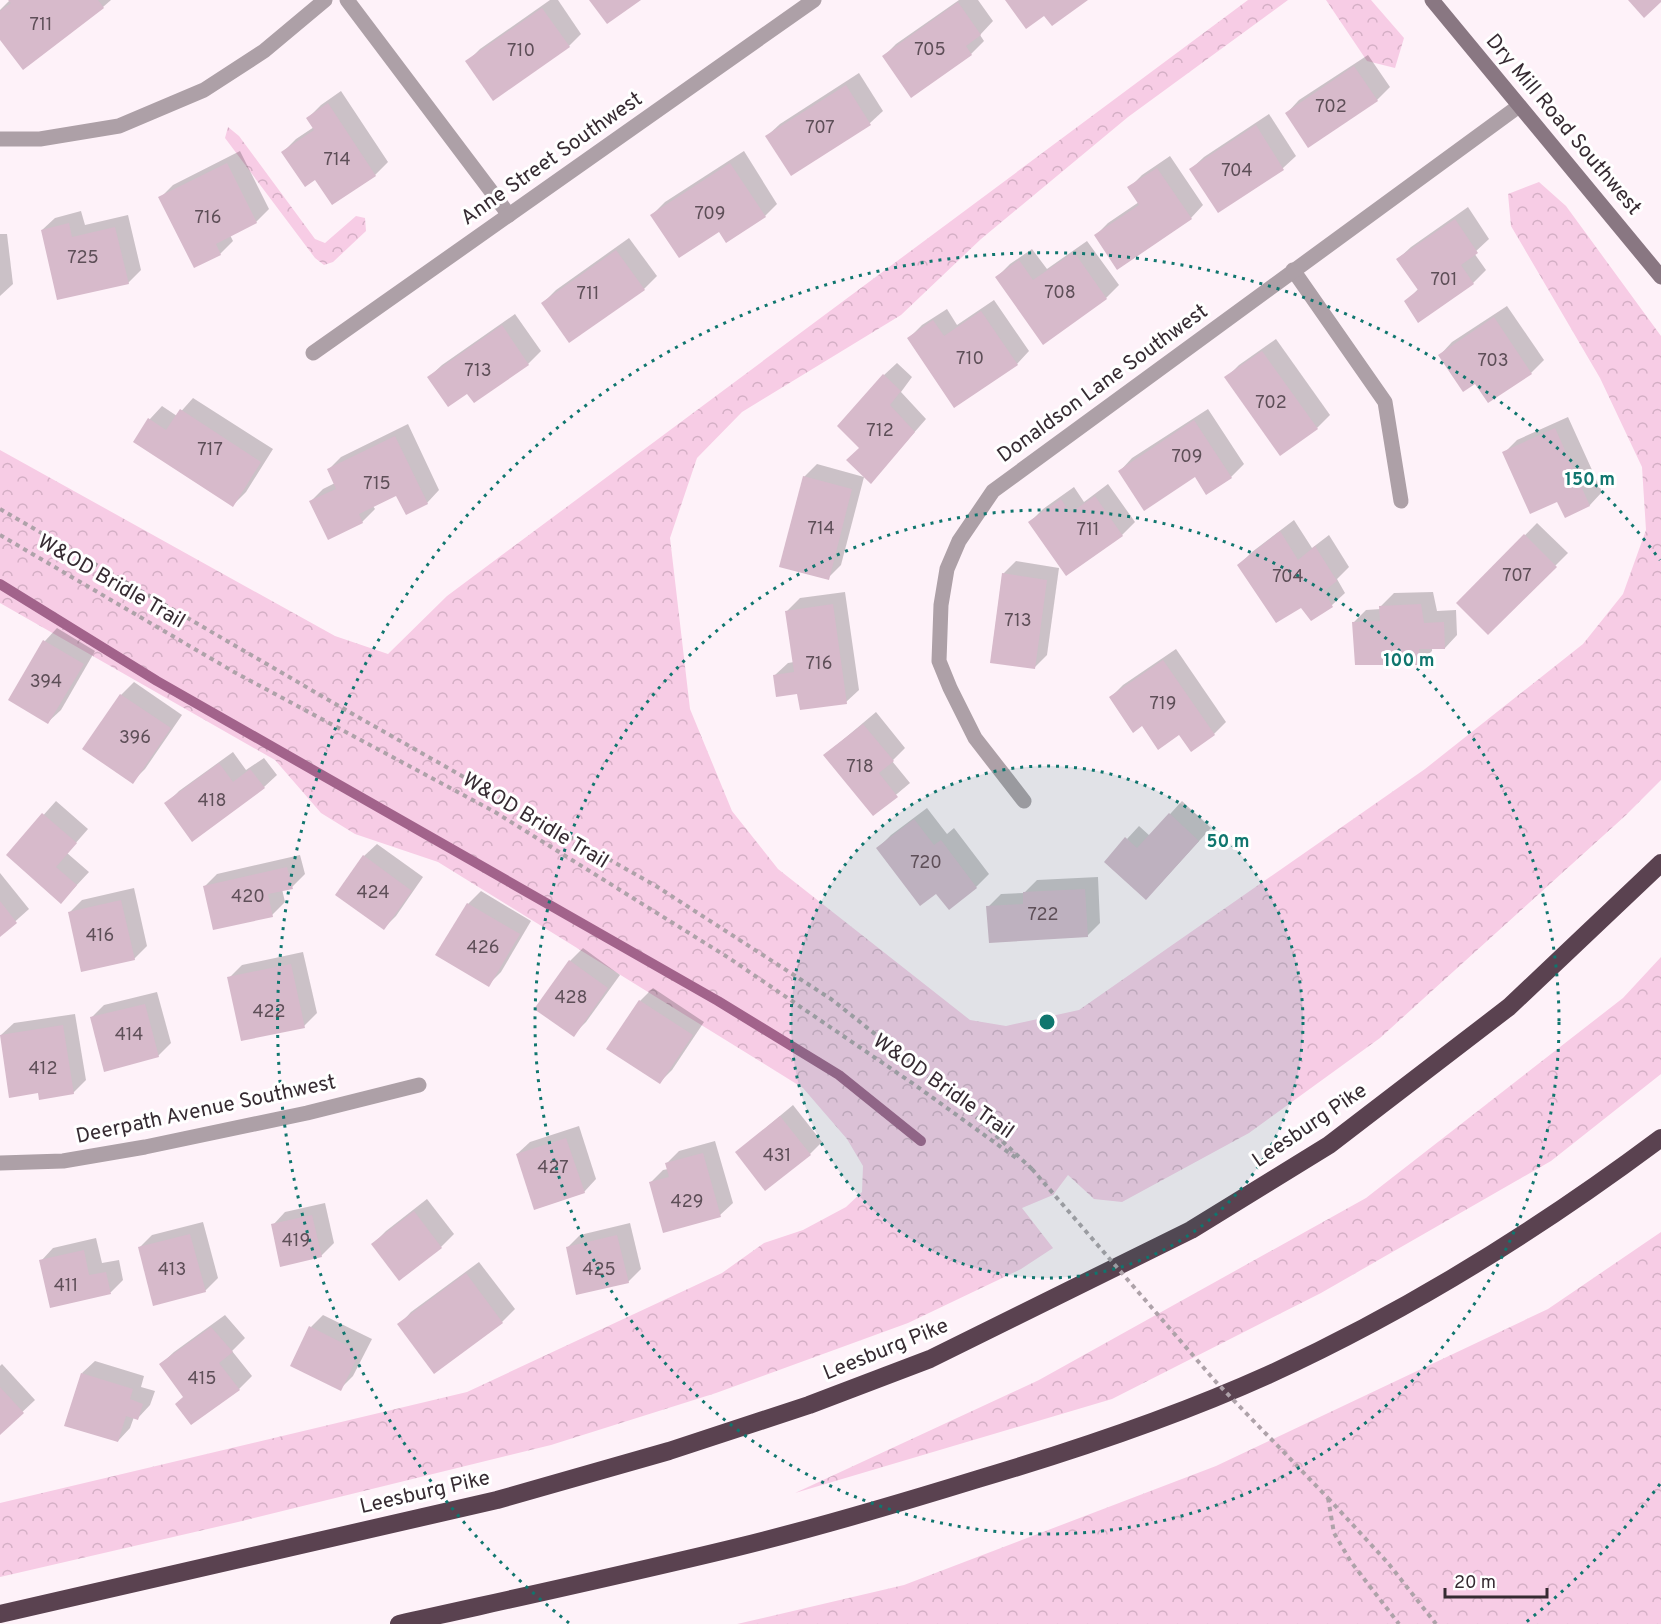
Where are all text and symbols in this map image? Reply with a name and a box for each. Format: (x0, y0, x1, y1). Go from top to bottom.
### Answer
house number: 711 (29, 14, 53, 37)
street label: Dry Mill Road Southwest (1479, 29, 1647, 221)
house number: 705 (914, 39, 946, 62)
house number: 710 (507, 40, 535, 63)
street label: Anne Street Southwest (456, 86, 648, 232)
house number: 702 (1315, 96, 1347, 119)
house number: 707 (805, 117, 835, 140)
house number: 714 (323, 149, 351, 172)
house number: 704 (1221, 160, 1253, 183)
house number: 709 (694, 203, 726, 226)
house number: 716 (194, 207, 222, 230)
house number: 725 (67, 247, 99, 270)
house number: 701 (1430, 269, 1458, 292)
house number: 708 (1044, 282, 1076, 305)
house number: 711 (576, 283, 600, 306)
street label: Donaldson Lane Southwest (992, 298, 1214, 470)
house number: 710 (956, 348, 984, 371)
house number: 703 (1477, 350, 1509, 373)
house number: 713 (464, 360, 492, 383)
house number: 702 (1255, 392, 1287, 415)
house number: 712 (866, 420, 894, 443)
house number: 717 (197, 439, 223, 462)
house number: 709 (1171, 446, 1203, 469)
text: 150 m (1565, 469, 1615, 492)
house number: 715 (363, 473, 391, 496)
house number: 714 (807, 518, 835, 541)
house number: 711 (1076, 519, 1100, 542)
street label: W&OD Bridle Trail (32, 529, 190, 635)
house number: 707 (1502, 565, 1532, 588)
house number: 704 (1272, 566, 1304, 589)
house number: 713 (1004, 610, 1032, 633)
text: 100 m (1383, 650, 1435, 673)
house number: 716 (805, 653, 833, 676)
house number: 394 (30, 671, 62, 694)
house number: 719 (1149, 693, 1177, 716)
house number: 396 (119, 727, 151, 750)
house number: 718 (846, 756, 874, 779)
street label: W&OD Bridle Trail (457, 767, 613, 875)
house number: 418 (198, 790, 226, 813)
text: 50 m (1206, 831, 1250, 854)
house number: 720 (910, 852, 942, 875)
house number: 424 (356, 882, 390, 905)
house number: 420 (231, 886, 265, 909)
house number: 722 (1027, 904, 1059, 927)
house number: 416 (86, 925, 114, 948)
house number: 426 (467, 937, 499, 960)
house number: 428 (554, 987, 588, 1010)
house number: 422 (252, 1001, 286, 1024)
centre of rings (1037, 1012, 1057, 1032)
house number: 414 (115, 1024, 143, 1047)
street label: W&OD Bridle Trail (867, 1028, 1019, 1146)
house number: 412 (29, 1058, 57, 1081)
street label: Deerpath Avenue Southwest (74, 1069, 338, 1151)
street label: Leesburg Pike (1247, 1078, 1373, 1174)
house number: 431 (763, 1145, 791, 1168)
house number: 427 (537, 1157, 569, 1180)
house number: 429 (671, 1191, 703, 1214)
house number: 419 (282, 1230, 310, 1253)
house number: 413 (158, 1259, 186, 1282)
house number: 425 (582, 1259, 616, 1282)
house number: 411 (54, 1275, 78, 1298)
street label: Leesburg Pike (819, 1313, 953, 1387)
house number: 415 (187, 1368, 217, 1391)
street label: Leesburg Pike (357, 1465, 493, 1521)
scale bar (1445, 1561, 1547, 1599)
text: 20 m (1454, 1572, 1496, 1595)

